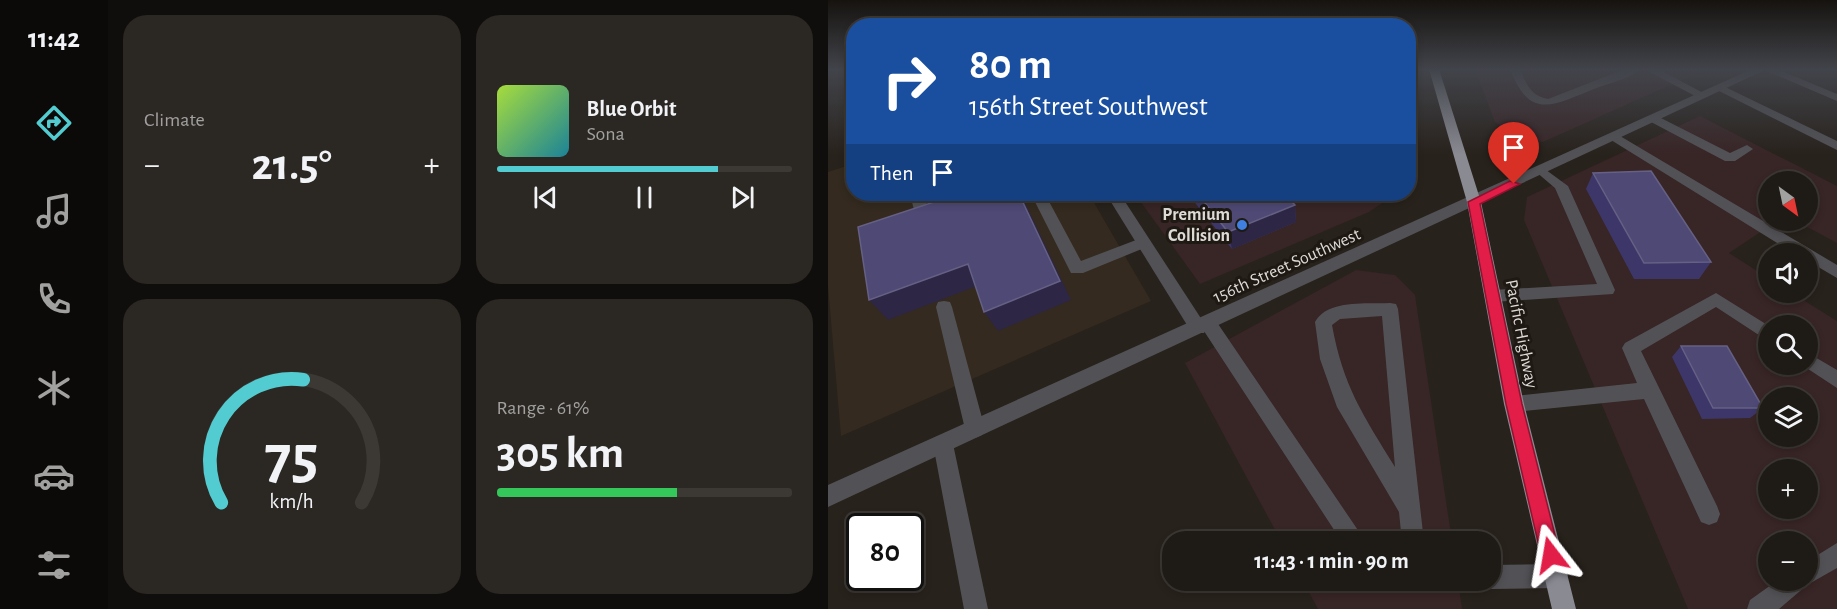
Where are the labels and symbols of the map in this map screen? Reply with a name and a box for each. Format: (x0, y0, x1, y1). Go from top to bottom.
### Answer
pin (1488, 122, 1539, 184)
north arrow (1758, 171, 1818, 231)
place label: Premium Collision (1162, 206, 1230, 245)
marker: Premium Collision (1235, 218, 1249, 232)
street label: 156th Street Southwest (1211, 225, 1364, 307)
street label: Pacific Highway (1502, 278, 1540, 390)
speed limit sign: 80 (846, 513, 924, 591)
position arrow (1519, 523, 1583, 587)

